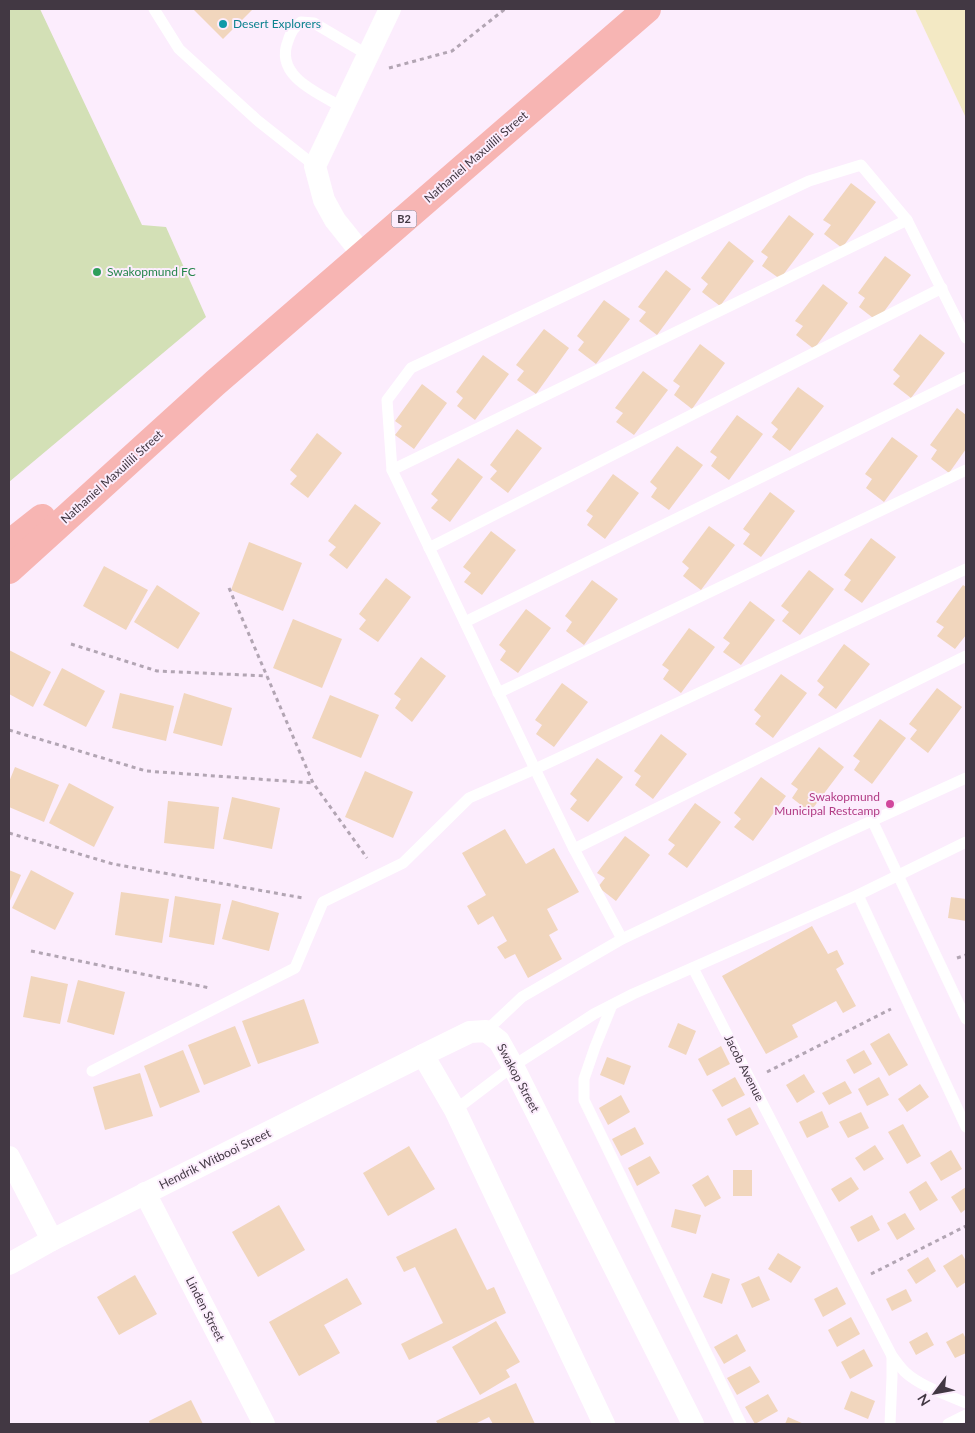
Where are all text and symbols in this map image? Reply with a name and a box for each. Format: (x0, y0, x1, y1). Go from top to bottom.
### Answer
place label: Desert Explorers (233, 16, 321, 31)
marker: Desert Explorers (217, 18, 229, 30)
street label: Nathaniel Maxuilili Street (421, 107, 531, 206)
road number: B2 (392, 210, 416, 228)
place label: Swakopmund FC (107, 264, 196, 279)
marker: Swakopmund FC (91, 266, 103, 278)
street label: Nathaniel Maxuilili Street (58, 426, 166, 526)
place label: Swakopmund Municipal Restcamp (774, 789, 880, 818)
marker: Swakopmund Municipal Restcamp (884, 798, 896, 810)
street label: Jacob Avenue (721, 1032, 768, 1103)
street label: Swakop Street (494, 1041, 543, 1115)
street label: Hendrik Witbooi Street (156, 1125, 274, 1192)
street label: Linden Street (183, 1274, 228, 1344)
north arrow (910, 1368, 960, 1418)
text: N (913, 1391, 934, 1409)

